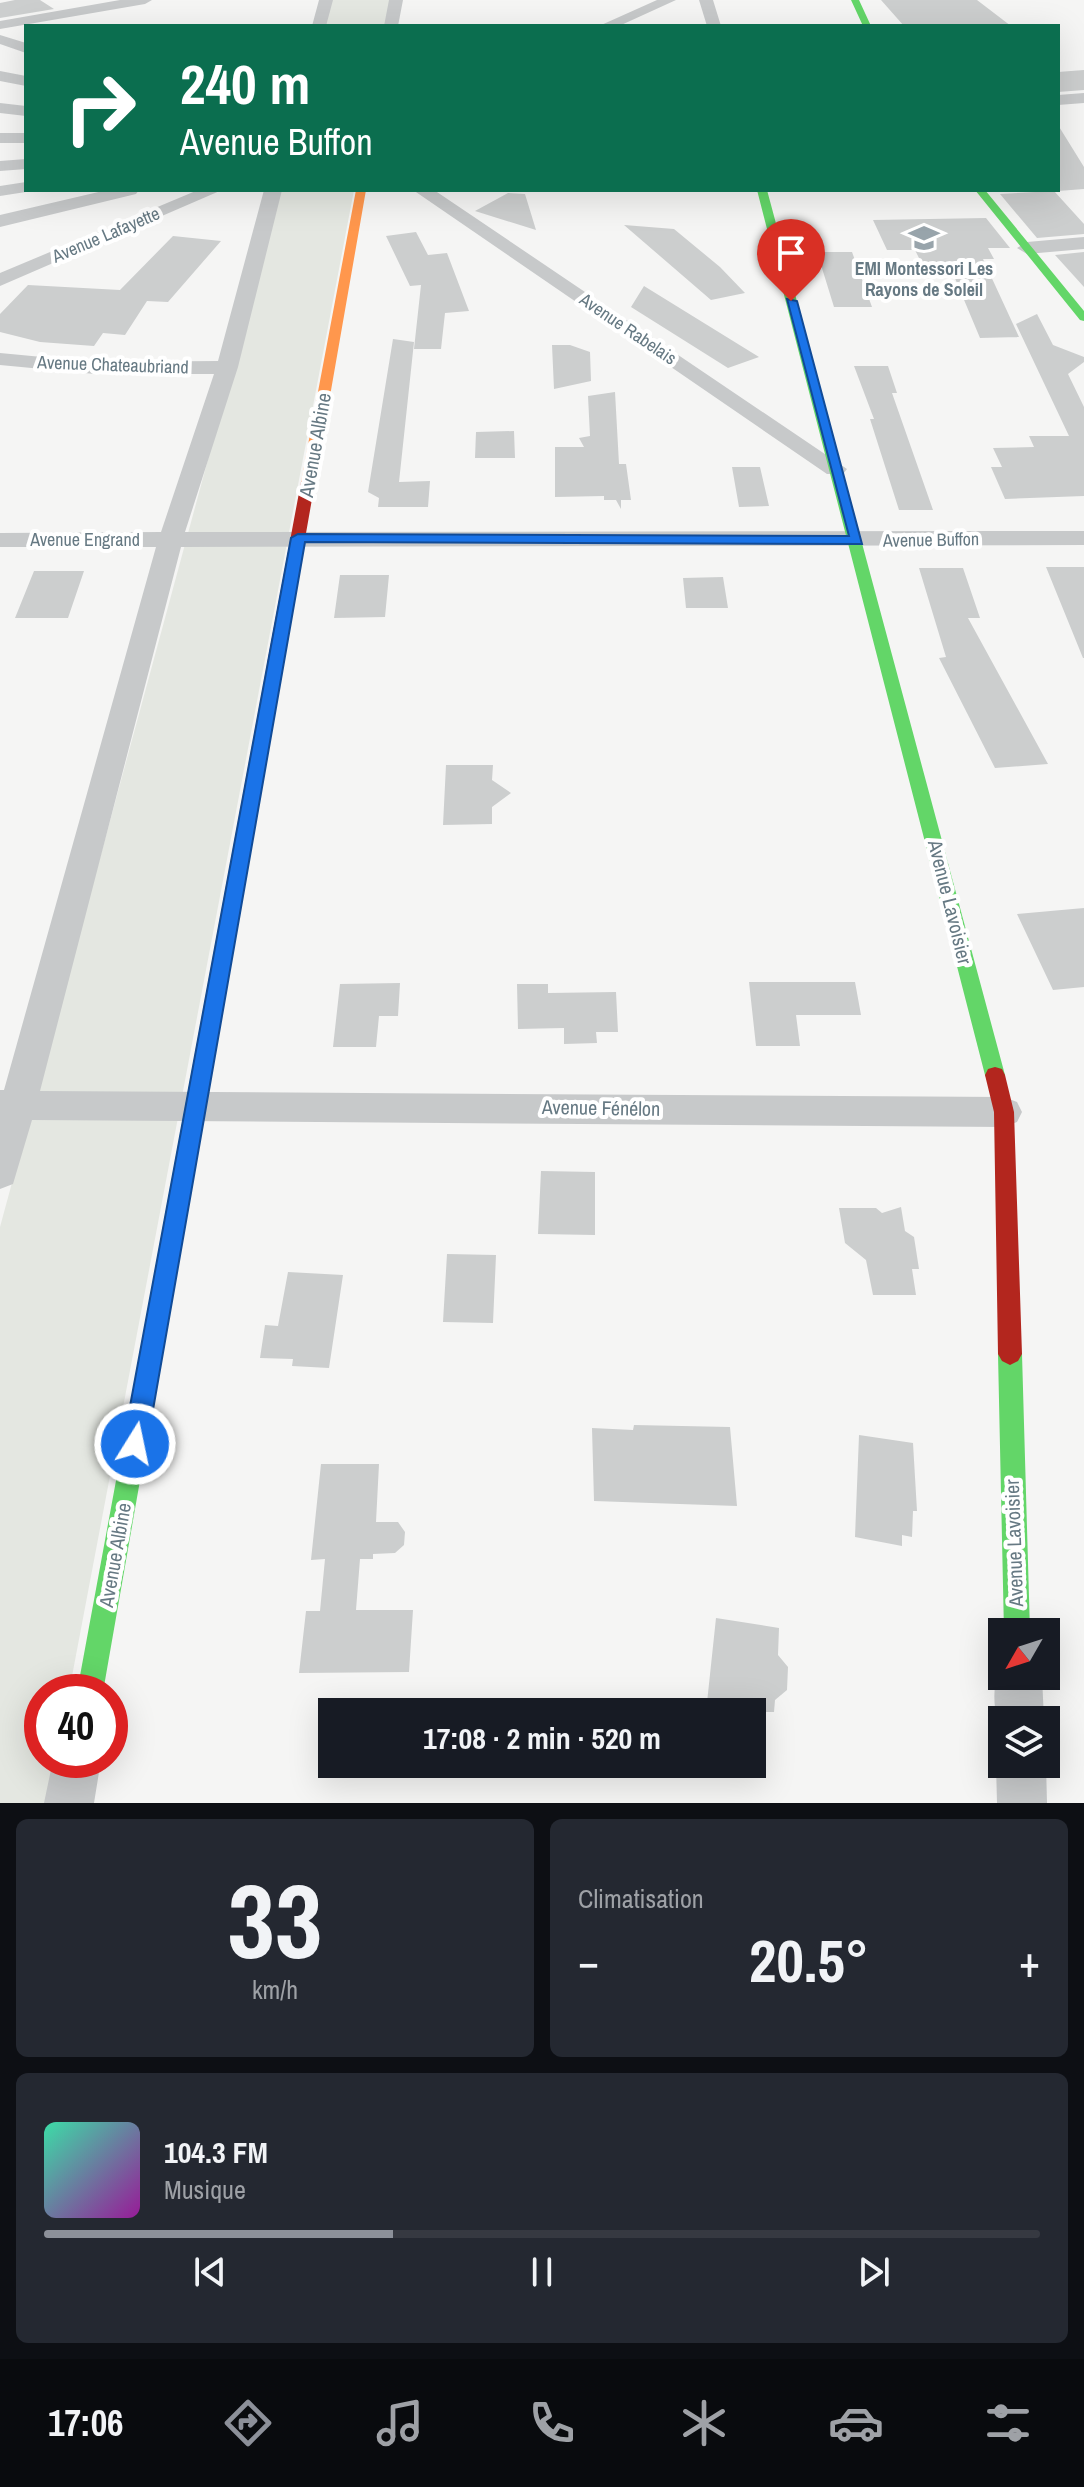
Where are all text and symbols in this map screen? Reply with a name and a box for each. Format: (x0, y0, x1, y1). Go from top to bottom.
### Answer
text: 240 m (180, 46, 310, 121)
icon: right (48, 56, 152, 160)
text: Avenue Buffon (180, 118, 373, 166)
street label: Avenue Lafayette (47, 201, 163, 269)
pin (757, 219, 825, 301)
school or university icon: EMI Montessori Les Rayons de Soleil (907, 221, 941, 255)
icon: arrive (769, 231, 813, 275)
place label: EMI Montessori Les Rayons de Soleil (855, 256, 993, 302)
street label: Avenue Rabelais (574, 286, 682, 370)
street label: Avenue Chateaubriand (36, 349, 189, 380)
street label: Avenue Albine (292, 391, 337, 500)
street label: Avenue Buffon (882, 526, 979, 553)
street label: Avenue Engrand (29, 527, 140, 552)
street label: Avenue Lavoisier (922, 836, 979, 967)
street label: Avenue Fénélon (541, 1093, 660, 1122)
position arrow (93, 1402, 177, 1486)
street label: Avenue Lavoisier (998, 1478, 1029, 1608)
street label: Avenue Albine (92, 1501, 137, 1610)
north arrow (988, 1618, 1060, 1690)
map controls (988, 1618, 1060, 1778)
speed limit sign: 40 (24, 1674, 128, 1778)
button: layers (988, 1706, 1060, 1778)
text: 17:08 · 2 min · 520 m (423, 1718, 661, 1758)
text: 33 (228, 1850, 322, 1990)
text: Climatisation (578, 1881, 704, 1916)
text: 20.5° (749, 1920, 869, 2001)
text: − (578, 1931, 599, 1991)
text: + (1019, 1931, 1040, 1991)
text: km/h (252, 1972, 298, 2007)
text: 104.3 FM (164, 2132, 268, 2172)
text: Musique (164, 2172, 246, 2207)
icon: previous (188, 2250, 232, 2294)
icon: pause (520, 2250, 564, 2294)
icon: next (852, 2250, 896, 2294)
icon: directions (220, 2395, 276, 2451)
icon: music (372, 2395, 428, 2451)
icon: phone (524, 2395, 580, 2451)
icon: climate (676, 2395, 732, 2451)
icon: car (828, 2395, 884, 2451)
icon: filters (980, 2395, 1036, 2451)
text: 17:06 (48, 2399, 124, 2447)

